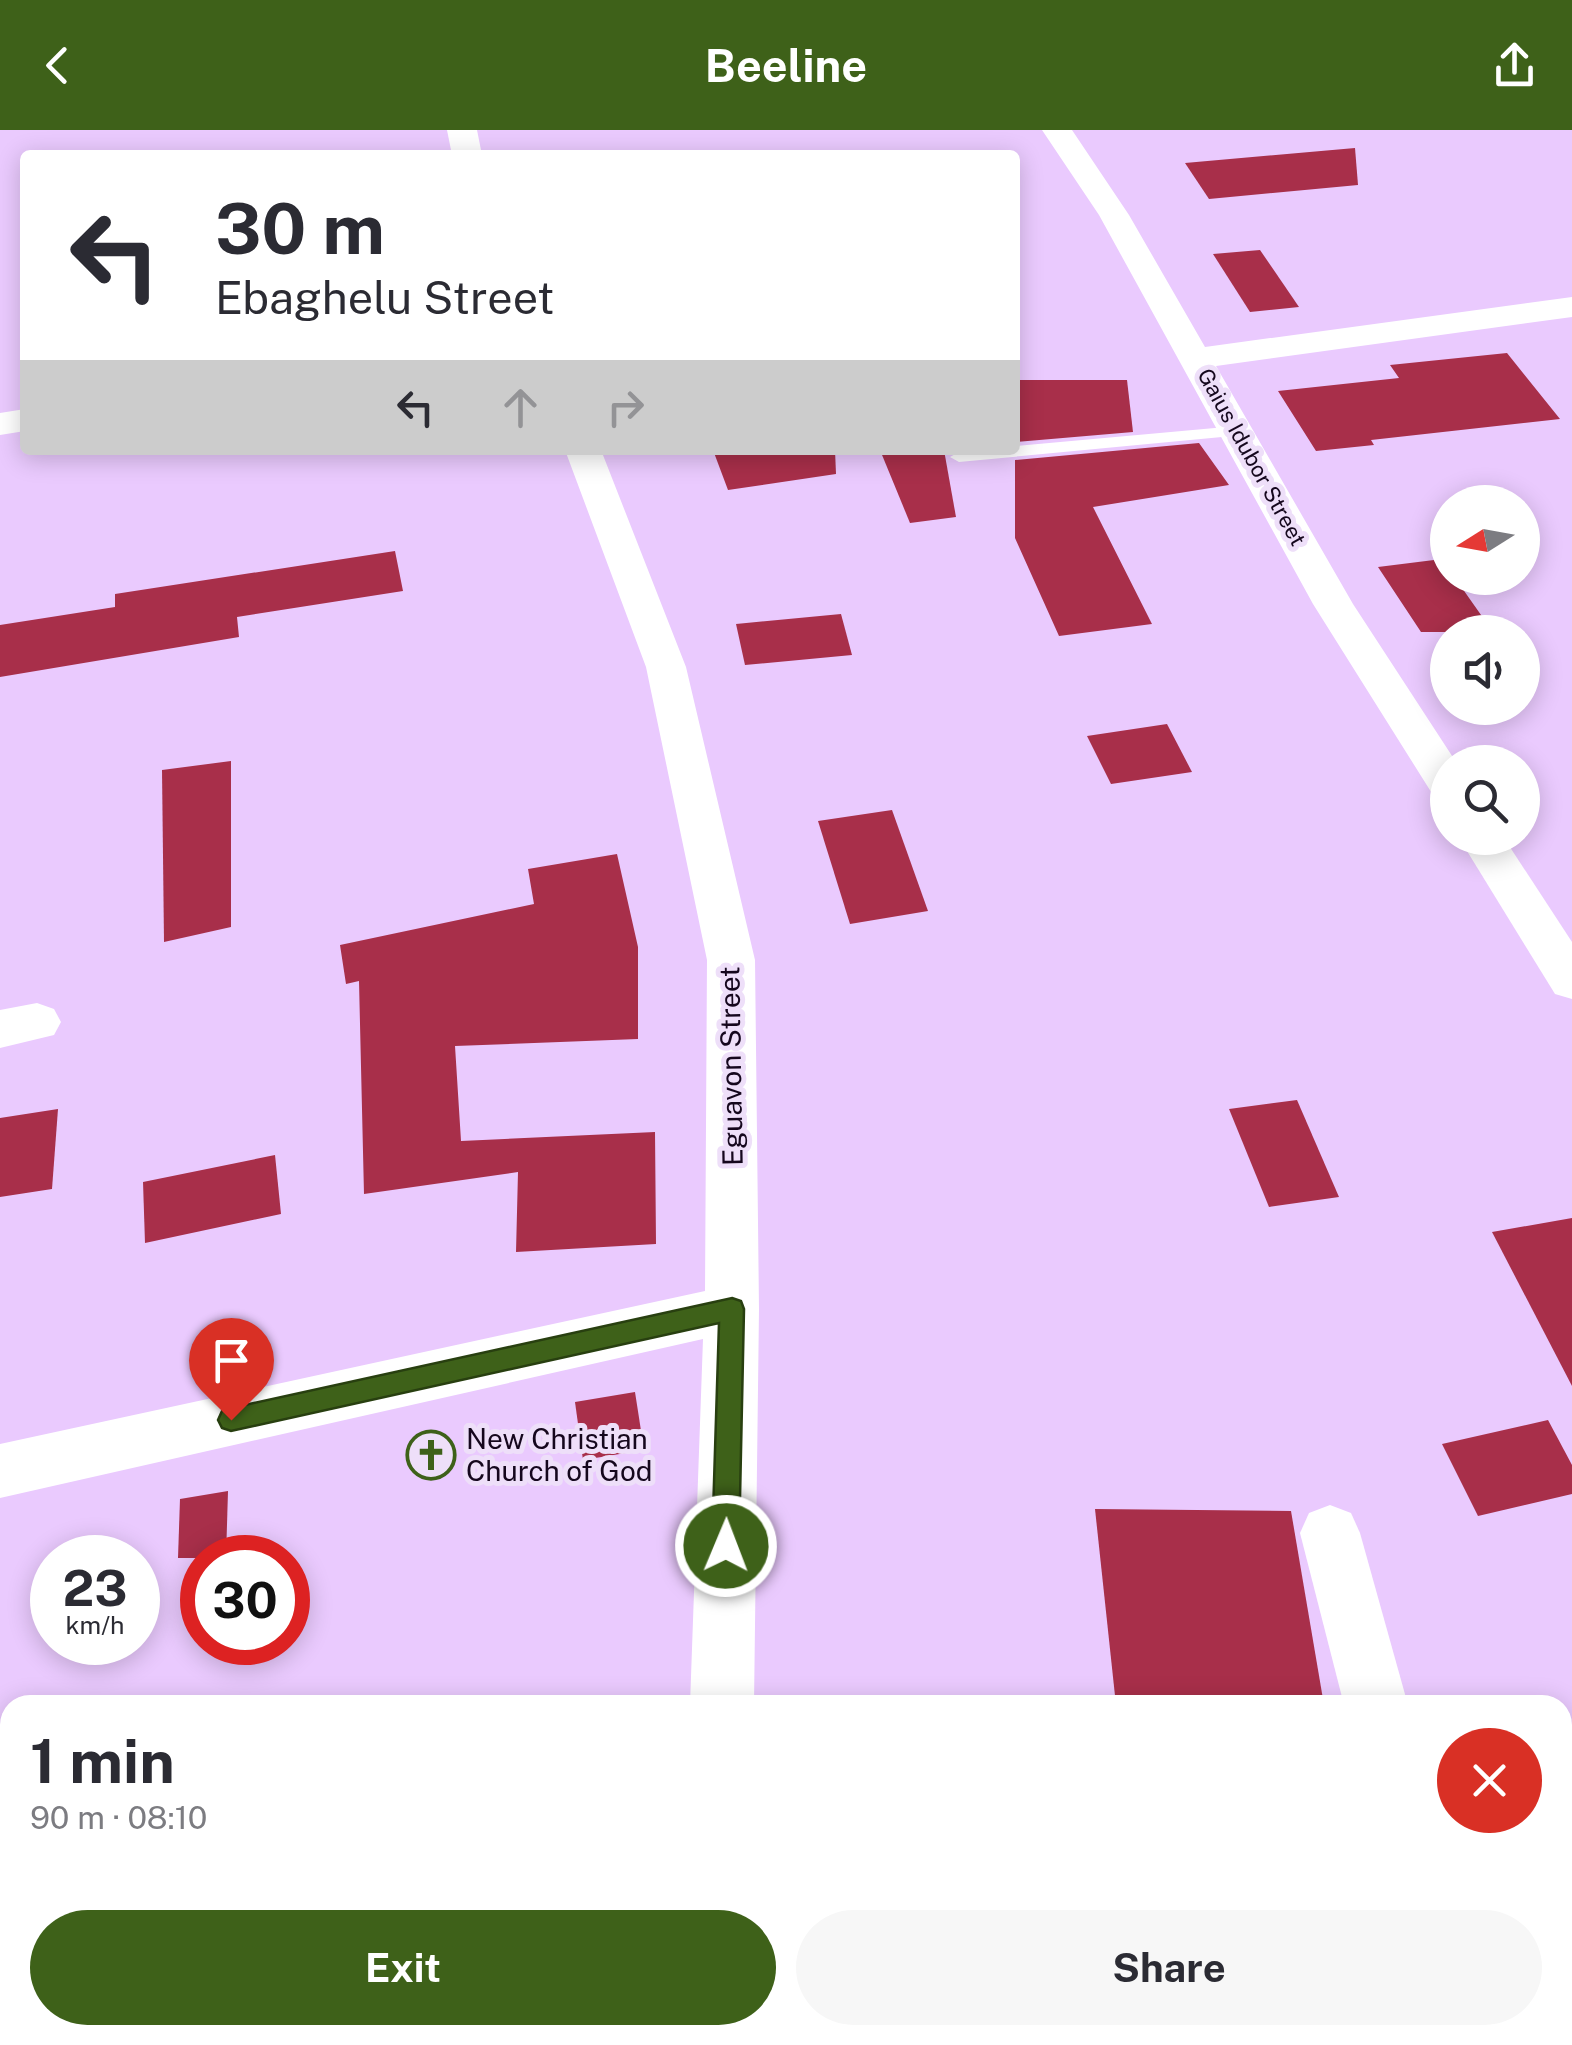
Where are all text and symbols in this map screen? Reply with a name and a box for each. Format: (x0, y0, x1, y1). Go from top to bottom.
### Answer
icon: back (30, 38, 85, 93)
icon: share (1487, 38, 1542, 93)
text: Beeline (705, 39, 867, 92)
text: 30 m (215, 187, 385, 270)
icon: left (50, 190, 180, 320)
text: Ebaghelu Street (215, 271, 555, 324)
street label: Gaius Idubor Street (1192, 364, 1312, 550)
icon: left (388, 380, 443, 435)
icon: ahead (493, 380, 548, 435)
icon: right (598, 380, 653, 435)
north arrow (1430, 485, 1540, 595)
map controls (1430, 485, 1540, 855)
button: sound (1430, 615, 1540, 725)
button: search (1430, 745, 1540, 855)
street label: Eguavon Street (712, 966, 749, 1166)
pin (189, 1318, 274, 1421)
icon: arrive (204, 1333, 259, 1388)
place label: New Christian Church of God (466, 1422, 652, 1487)
church icon: New Christian Church of God (405, 1429, 457, 1481)
position arrow (674, 1494, 778, 1598)
speed limit sign: 30 (180, 1535, 310, 1665)
text: 23 (62, 1558, 128, 1617)
text: km/h (66, 1610, 124, 1640)
text: 1 min (30, 1726, 175, 1797)
button: close (1437, 1728, 1542, 1833)
text: 90 m · 08:10 (30, 1799, 207, 1836)
button: Exit (30, 1910, 776, 2025)
button: Share (796, 1910, 1542, 2025)

